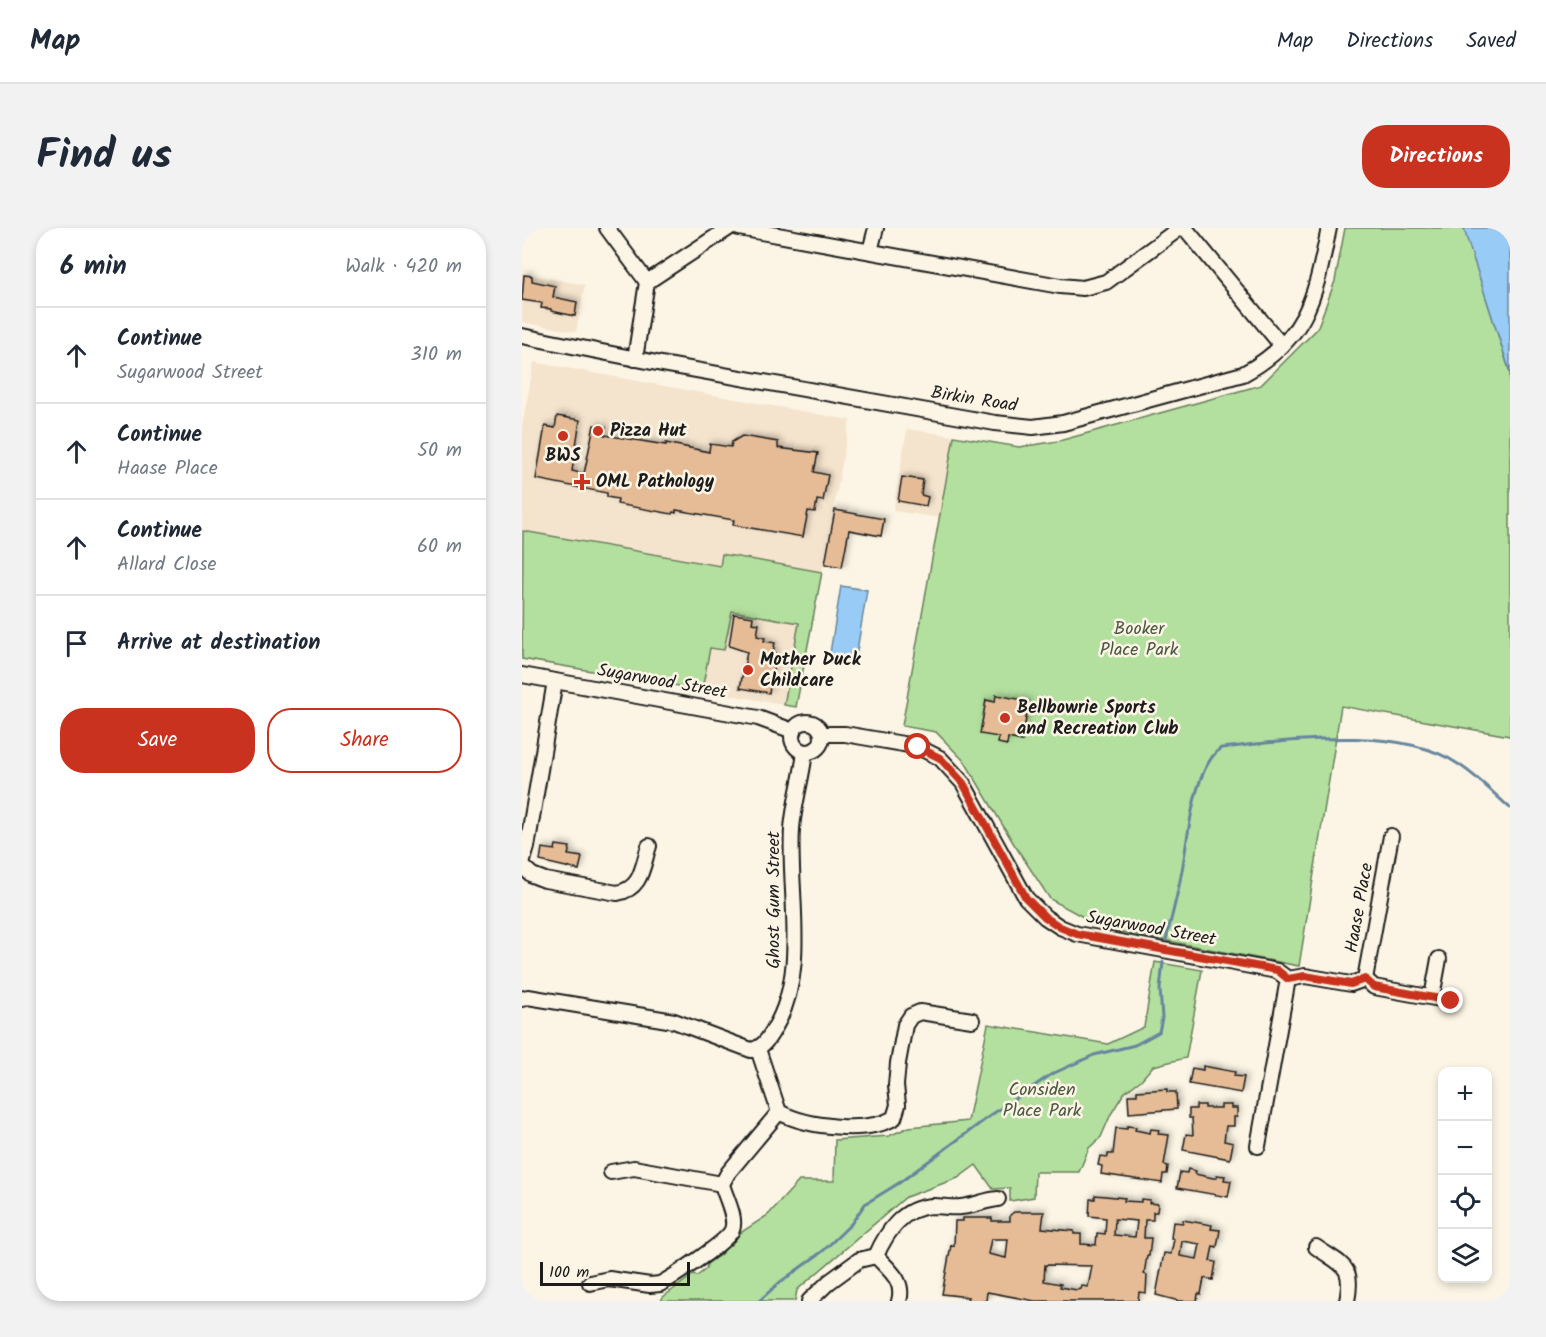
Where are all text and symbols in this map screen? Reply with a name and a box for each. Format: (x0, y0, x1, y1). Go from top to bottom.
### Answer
text: Map (30, 19, 81, 64)
text: Map (1277, 25, 1313, 58)
text: Directions (1346, 25, 1433, 58)
text: Saved (1466, 25, 1516, 58)
text: Find us (36, 123, 172, 190)
button: Directions (1362, 125, 1510, 188)
text: 6 min (60, 246, 127, 288)
text: Walk · 420 m (345, 251, 462, 283)
text: Continue (117, 322, 202, 357)
icon: ahead (60, 339, 93, 372)
text: 310 m (410, 339, 462, 371)
text: Sugarwood Street (117, 357, 263, 389)
street label: Birkin Road (929, 379, 1020, 421)
place label: Pizza Hut (610, 417, 687, 446)
text: Continue (117, 418, 202, 453)
marker: Pizza Hut (591, 424, 605, 438)
marker: BWS (556, 429, 570, 443)
icon: ahead (60, 435, 93, 468)
text: 50 m (417, 435, 462, 467)
place label: BWS (545, 442, 581, 471)
text: Haase Place (117, 453, 218, 485)
place label: OML Pathology (596, 468, 715, 497)
marker: OML Pathology (573, 473, 591, 491)
text: Continue (117, 514, 202, 549)
icon: ahead (60, 531, 93, 564)
text: 60 m (417, 531, 462, 563)
text: Allard Close (117, 549, 216, 581)
park label: Booker Place Park (1100, 615, 1179, 665)
text: Arrive at destination (117, 626, 320, 661)
icon: arrive (60, 627, 93, 660)
place label: Mother Duck Childcare (760, 646, 862, 696)
street label: Sugarwood Street (595, 656, 730, 708)
marker: Mother Duck Childcare (741, 663, 755, 677)
place label: Bellbowrie Sports and Recreation Club (1017, 694, 1178, 744)
button: Save (60, 708, 255, 773)
button: Share (267, 708, 462, 773)
marker: Bellbowrie Sports and Recreation Club (998, 711, 1012, 725)
route start (904, 733, 930, 759)
street label: Ghost Gum Street (760, 830, 789, 969)
street label: Haase Place (1338, 861, 1382, 955)
street label: Sugarwood Street (1084, 903, 1219, 955)
route end (1437, 987, 1463, 1013)
map controls (1438, 1067, 1492, 1283)
button: + (1438, 1067, 1492, 1121)
park label: Considen Place Park (1003, 1076, 1082, 1126)
button: − (1438, 1121, 1492, 1175)
button: locate (1438, 1175, 1492, 1229)
button: layers (1438, 1229, 1492, 1283)
scale bar (540, 1259, 690, 1286)
text: 100 m (549, 1260, 589, 1285)

